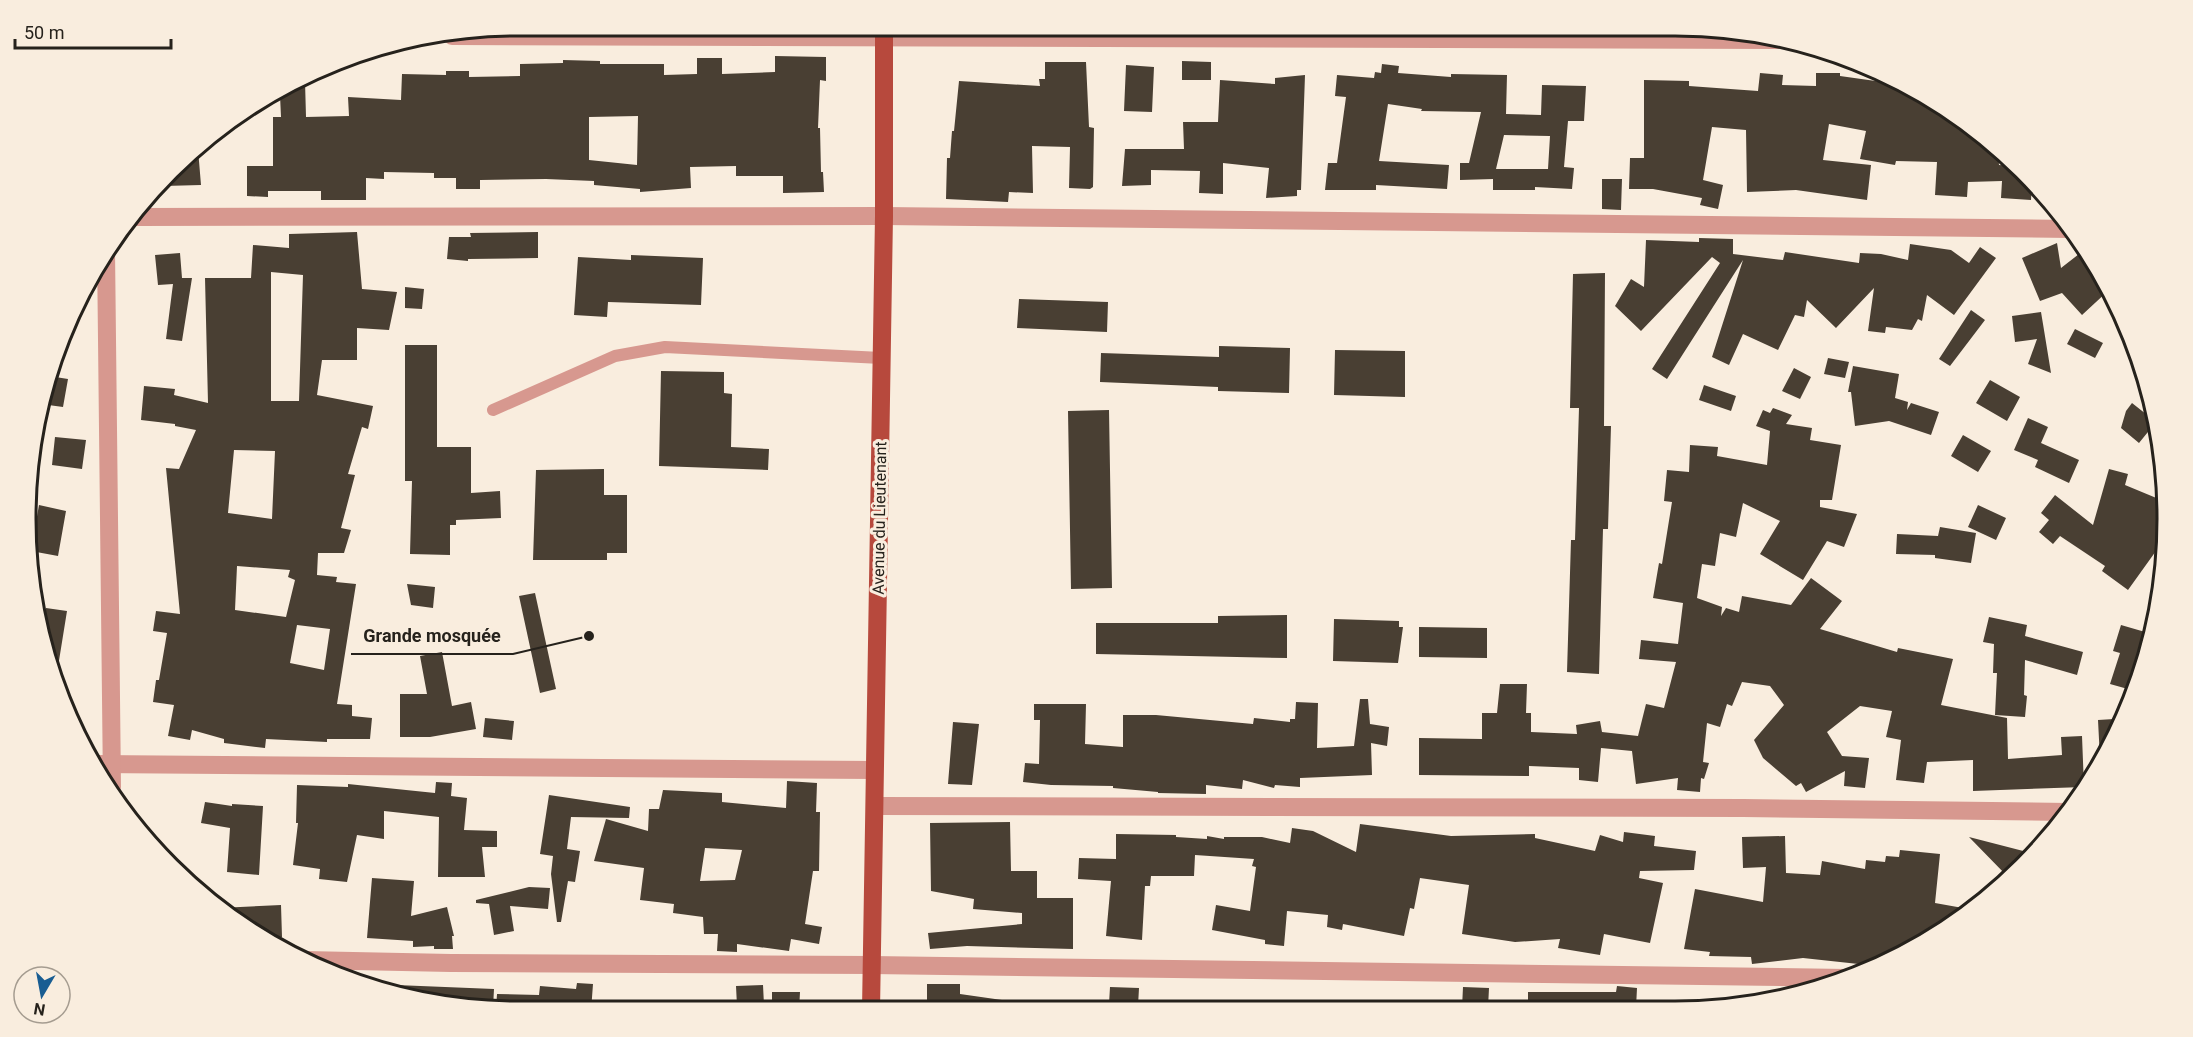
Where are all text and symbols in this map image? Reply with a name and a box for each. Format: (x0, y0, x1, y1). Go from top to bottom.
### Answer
scale bar (15, 12, 171, 50)
text: 50 m (24, 22, 64, 43)
street label: Avenue du Lieutenant (869, 441, 890, 595)
callout: Grande mosquée (351, 618, 513, 654)
text: Grande mosquée (363, 625, 501, 646)
north arrow (12, 965, 72, 1025)
text: N (32, 999, 47, 1020)

